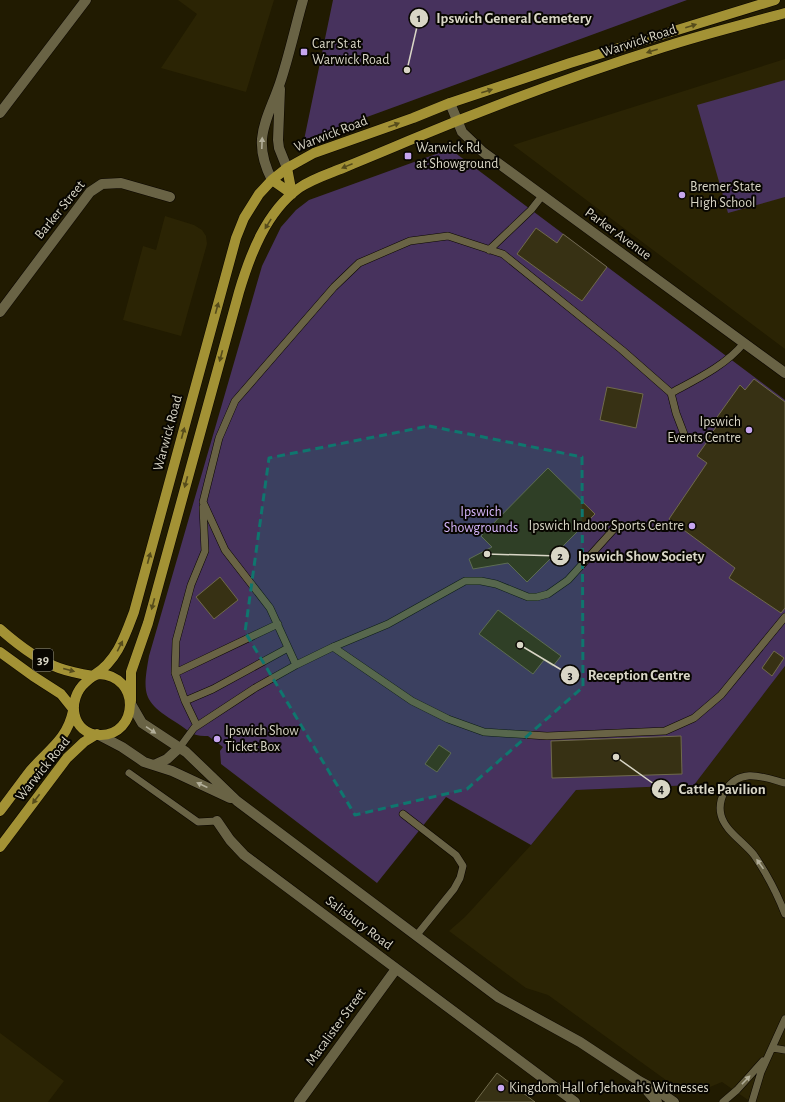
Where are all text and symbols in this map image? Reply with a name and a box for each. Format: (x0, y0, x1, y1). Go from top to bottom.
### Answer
callout: Ipswich General Cemetery (409, 5, 600, 32)
text: Ipswich General Cemetery (436, 11, 592, 26)
text: 1 (417, 12, 421, 24)
street label: Warwick Road (600, 22, 678, 60)
one-way arrow (685, 22, 697, 28)
place label: Carr St at Warwick Road (312, 37, 390, 67)
marker: Carr St at Warwick Road (299, 47, 309, 57)
one-way arrow (645, 48, 657, 54)
one-way arrow (482, 87, 494, 93)
street label: Warwick Road (292, 114, 370, 154)
one-way arrow (388, 121, 400, 127)
one-way arrow (259, 136, 265, 149)
place label: Warwick Rd at Showground (416, 141, 498, 171)
marker: Warwick Rd at Showground (403, 151, 413, 161)
one-way arrow (340, 164, 352, 170)
street label: Barker Street (32, 178, 88, 242)
place label: Bremer State High School (690, 180, 761, 210)
marker: Bremer State High School (677, 190, 687, 200)
street label: Parker Avenue (582, 205, 654, 263)
one-way arrow (264, 219, 272, 229)
one-way arrow (214, 301, 220, 313)
one-way arrow (218, 351, 224, 363)
street label: Warwick Road (151, 394, 185, 472)
place label: Ipswich Events Centre (667, 415, 741, 445)
marker: Ipswich Events Centre (744, 425, 754, 435)
one-way arrow (180, 427, 186, 439)
one-way arrow (183, 475, 189, 488)
park label: Ipswich Showgrounds (444, 505, 518, 535)
place label: Ipswich Indoor Sports Centre (529, 519, 684, 533)
marker: Ipswich Indoor Sports Centre (687, 521, 697, 531)
callout: Ipswich Show Society (550, 543, 713, 570)
text: Ipswich Show Society (578, 549, 705, 564)
text: 2 (557, 550, 563, 562)
one-way arrow (146, 552, 152, 564)
one-way arrow (150, 598, 156, 610)
one-way arrow (117, 641, 123, 652)
road number: 39 (33, 649, 53, 671)
callout: Reception Centre (560, 661, 699, 688)
one-way arrow (62, 668, 75, 674)
text: Reception Centre (588, 668, 690, 683)
text: 3 (567, 669, 573, 681)
place label: Ipswich Show Ticket Box (225, 724, 299, 754)
one-way arrow (146, 726, 156, 734)
street label: Warwick Road (13, 734, 73, 804)
marker: Ipswich Show Ticket Box (212, 734, 222, 744)
callout: Cattle Pavilion (651, 776, 774, 803)
one-way arrow (196, 782, 208, 788)
text: Cattle Pavilion (678, 782, 766, 797)
text: 4 (658, 783, 664, 795)
one-way arrow (32, 793, 40, 804)
one-way arrow (756, 859, 764, 869)
street label: Salisbury Road (323, 893, 395, 953)
street label: Macalister Street (303, 985, 369, 1068)
one-way arrow (741, 1075, 751, 1085)
place label: Kingdom Hall of Jehovah's Witnesses (509, 1081, 709, 1095)
marker: Kingdom Hall of Jehovah's Witnesses (496, 1083, 506, 1093)

